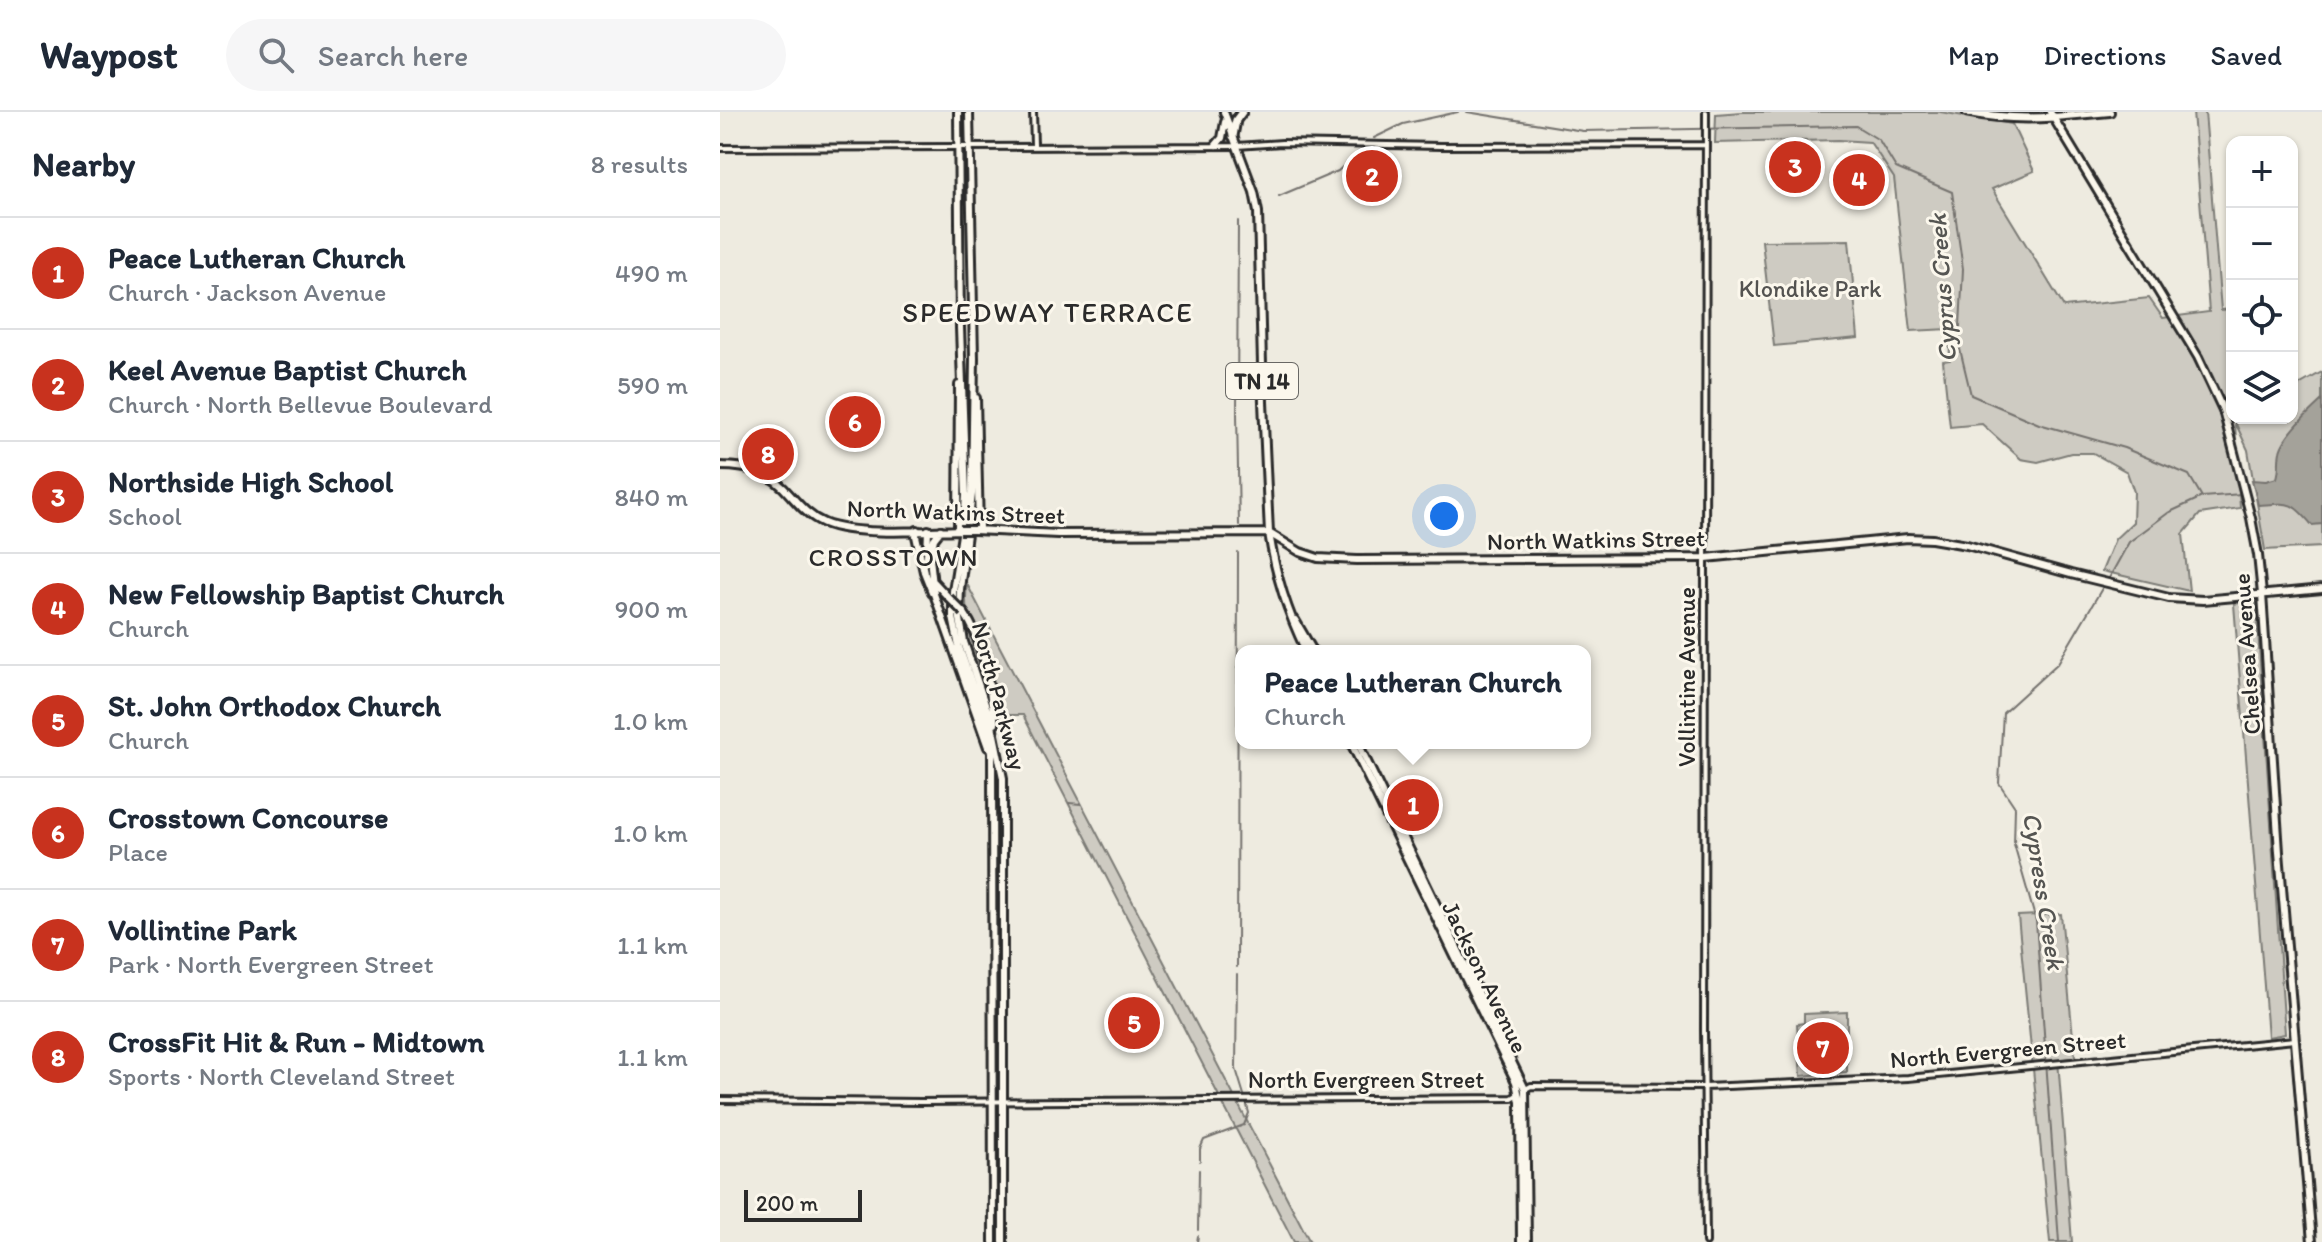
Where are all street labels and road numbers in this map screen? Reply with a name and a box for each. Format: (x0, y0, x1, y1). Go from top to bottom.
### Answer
road number: TN 14 (1226, 363, 1298, 399)
street label: North Watkins Street (846, 493, 1066, 530)
street label: North Watkins Street (1487, 523, 1705, 556)
street label: Chelsea Avenue (2226, 572, 2267, 736)
street label: Vollintine Avenue (1672, 587, 1701, 767)
street label: North Parkway (966, 618, 1033, 773)
street label: Jackson Avenue (1436, 896, 1535, 1058)
street label: North Evergreen Street (1889, 1025, 2127, 1074)
street label: North Evergreen Street (1248, 1065, 1484, 1094)

